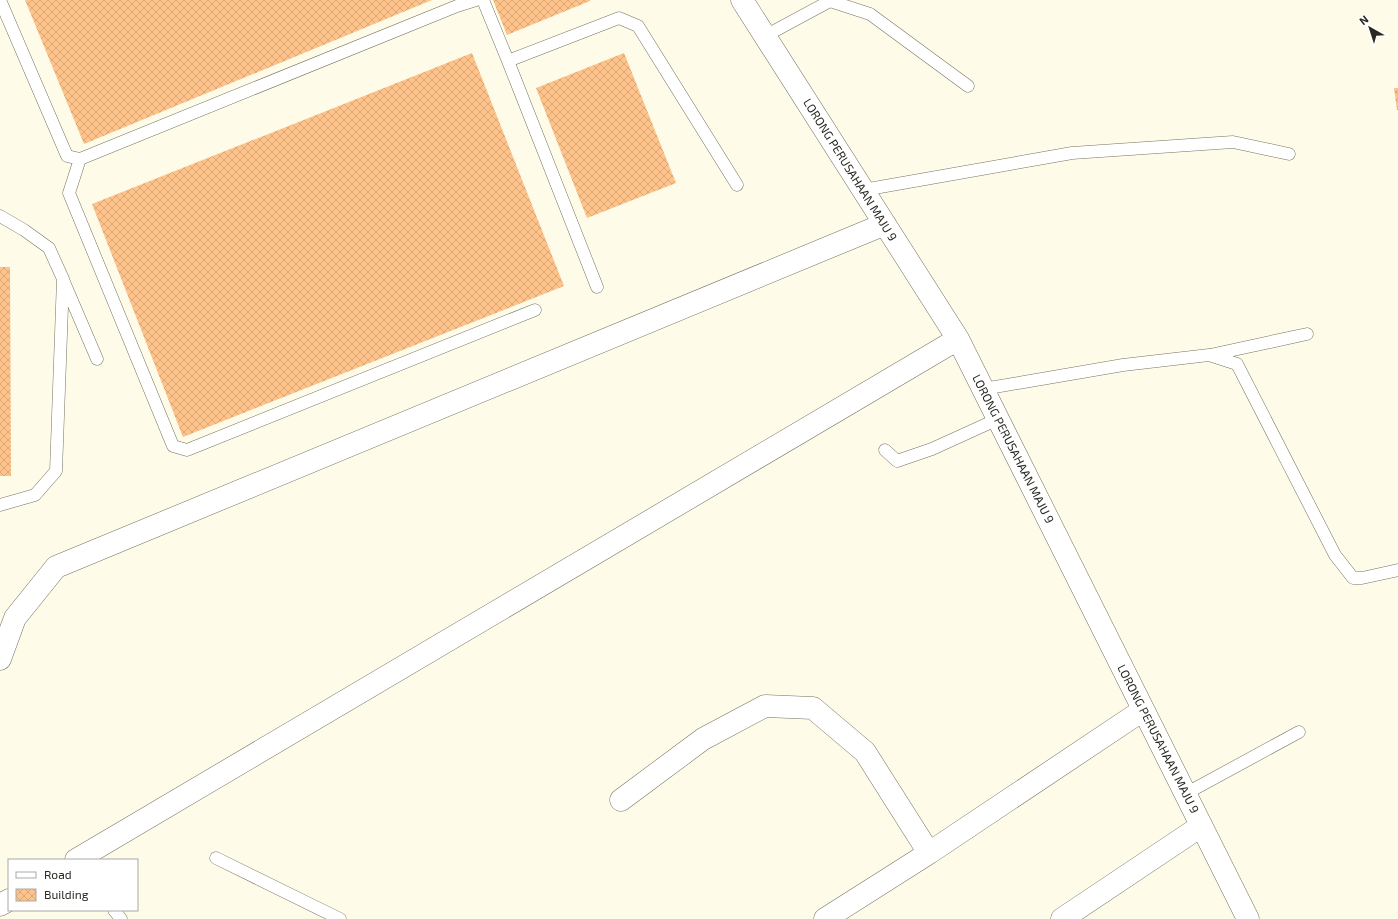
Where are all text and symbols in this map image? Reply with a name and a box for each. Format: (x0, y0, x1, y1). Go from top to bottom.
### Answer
north arrow (1350, 8, 1390, 48)
text: N (1356, 12, 1371, 27)
street label: LORONG PERUSAHAAN MAJU 9 (801, 96, 901, 243)
street label: LORONG PERUSAHAAN MAJU 9 (970, 372, 1058, 525)
street label: LORONG PERUSAHAAN MAJU 9 (1115, 662, 1203, 815)
legend (8, 859, 138, 911)
text: Road (44, 867, 72, 881)
text: Building (44, 887, 89, 901)

